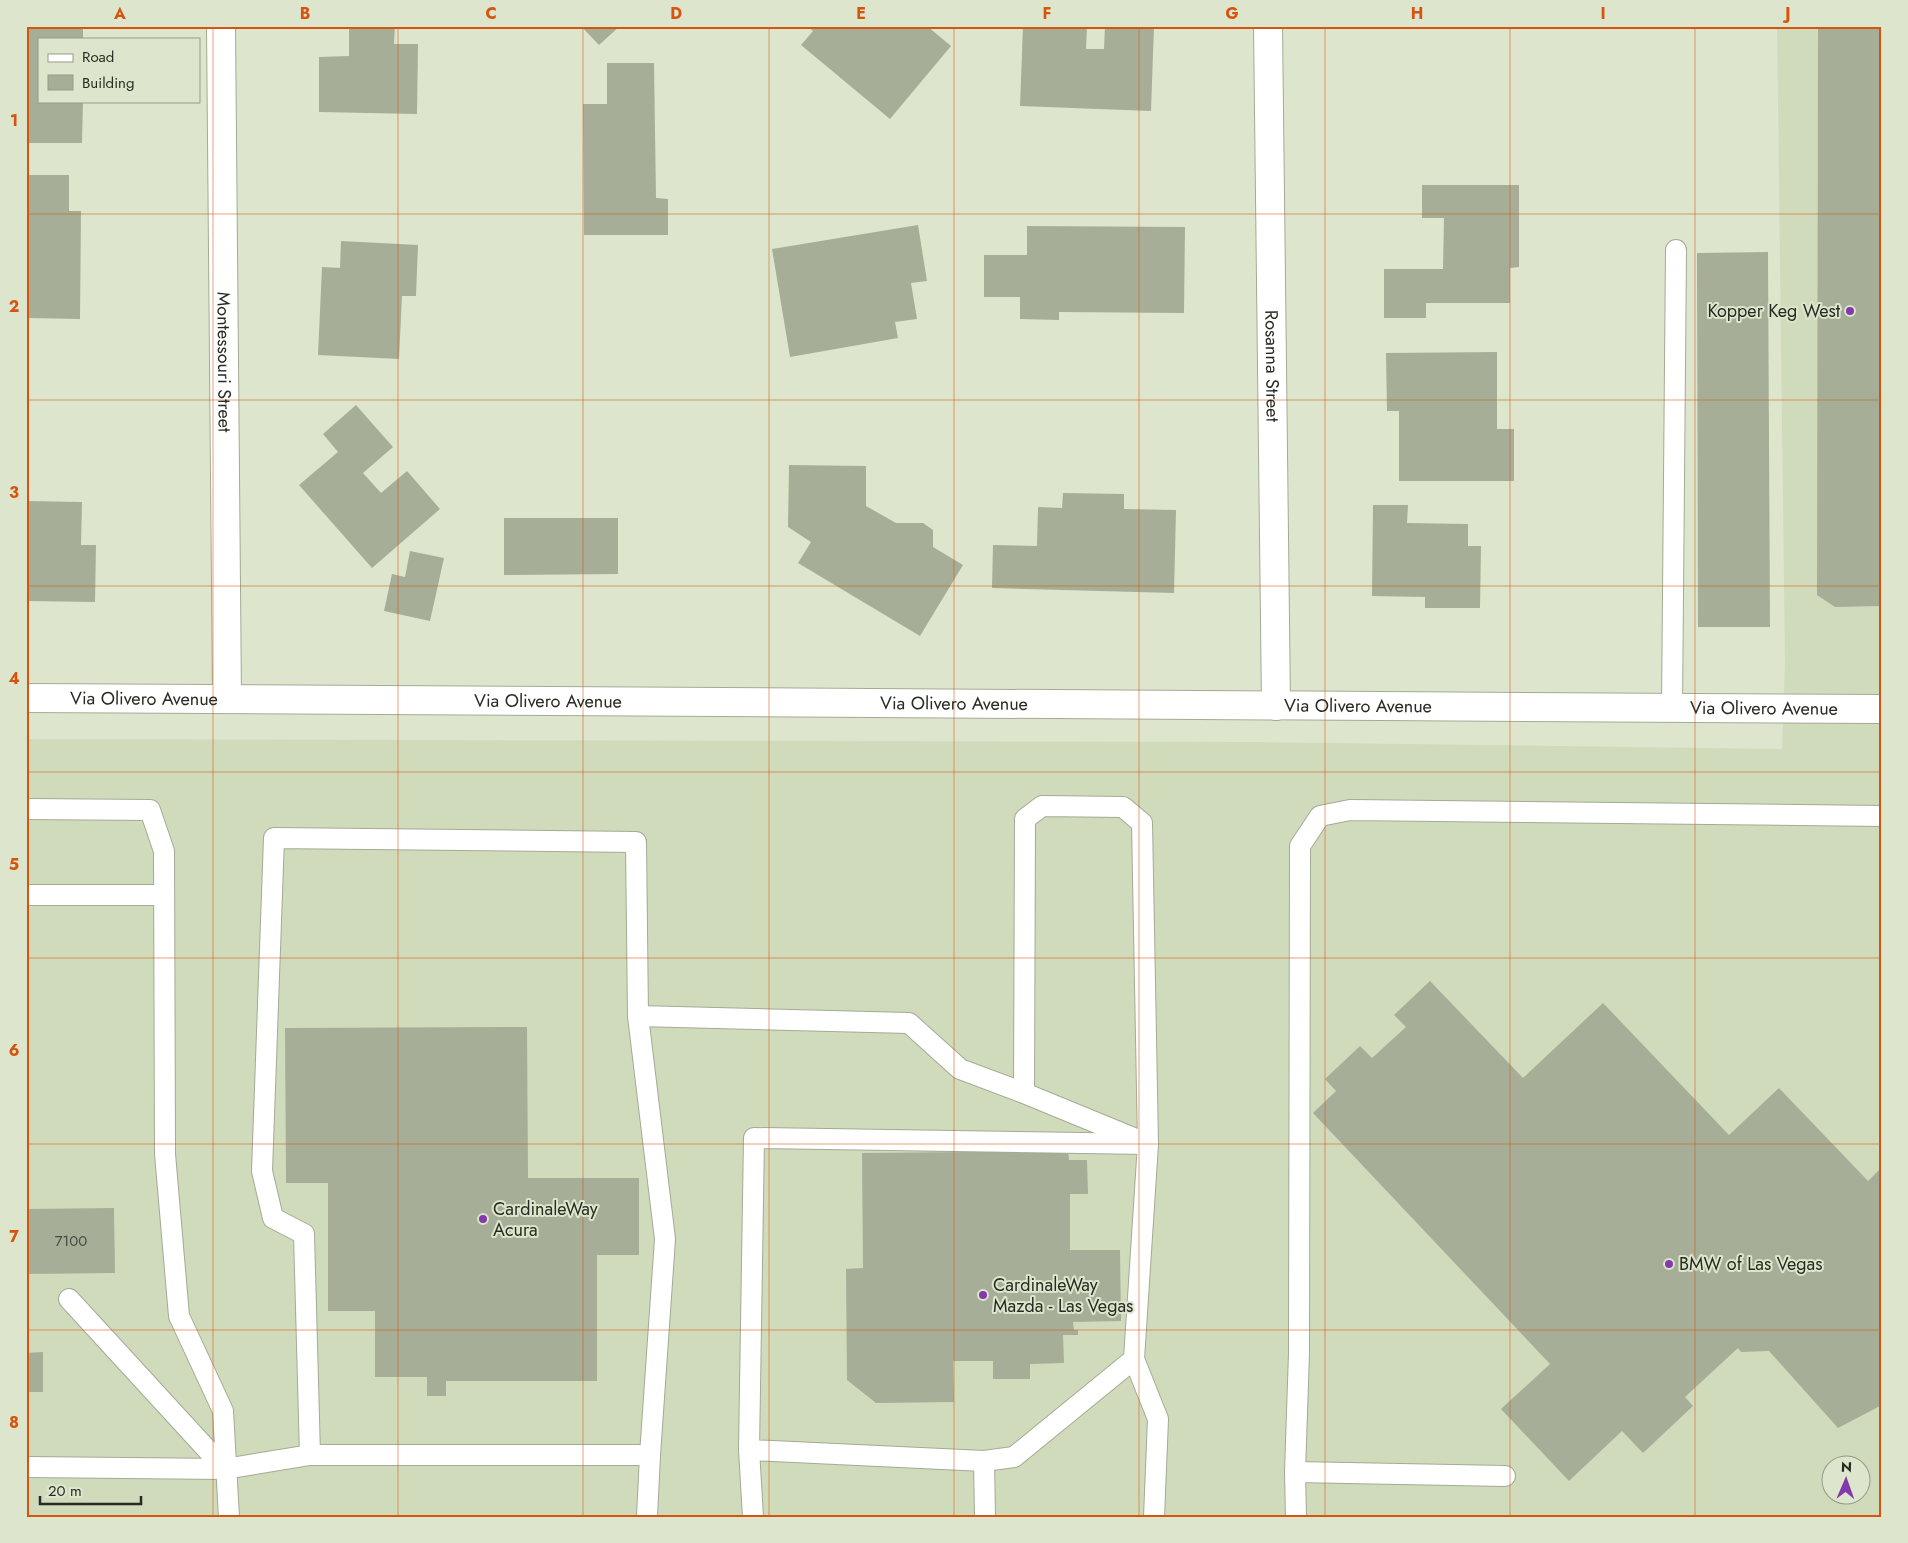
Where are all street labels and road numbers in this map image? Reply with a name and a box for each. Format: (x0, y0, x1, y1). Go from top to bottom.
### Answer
street label: Montessouri Street (210, 292, 238, 433)
street label: Rosanna Street (1258, 310, 1286, 423)
street label: Via Olivero Avenue (70, 685, 218, 712)
street label: Via Olivero Avenue (474, 688, 622, 715)
street label: Via Olivero Avenue (880, 690, 1028, 717)
street label: Via Olivero Avenue (1284, 692, 1432, 719)
street label: Via Olivero Avenue (1690, 695, 1838, 722)

